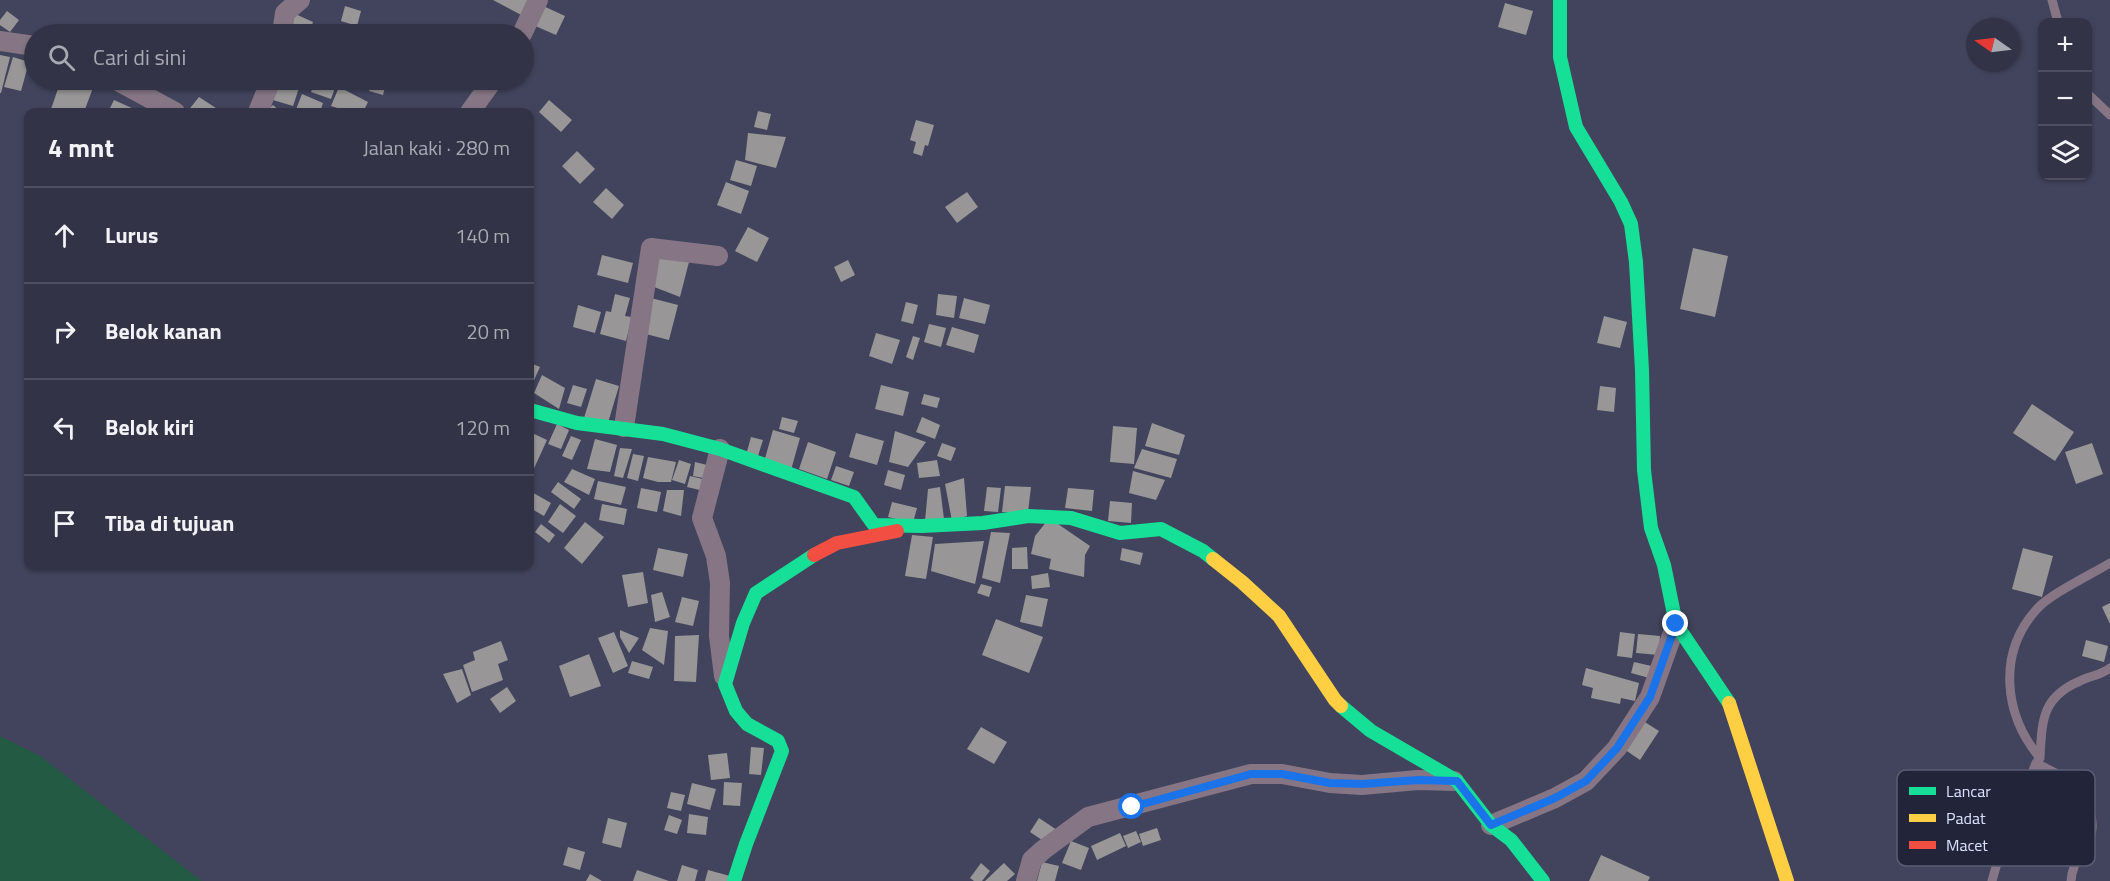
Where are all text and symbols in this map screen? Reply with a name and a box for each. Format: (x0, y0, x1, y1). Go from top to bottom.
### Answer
north arrow (1966, 18, 2020, 72)
map controls (2038, 18, 2092, 180)
button: + (2038, 18, 2092, 72)
search box (24, 24, 534, 90)
text: Cari di sini (93, 40, 186, 74)
icon: search (45, 41, 78, 74)
button: − (2038, 72, 2092, 126)
button: layers (2038, 126, 2092, 180)
text: 4 mnt (48, 128, 114, 167)
text: Jalan kaki · 280 m (363, 132, 510, 163)
text: Lurus (105, 218, 158, 252)
icon: ahead (48, 219, 81, 252)
text: 140 m (455, 220, 510, 251)
text: Belok kanan (105, 314, 222, 348)
icon: right (48, 315, 81, 348)
text: 20 m (466, 316, 510, 347)
text: Belok kiri (105, 410, 194, 444)
icon: left (48, 411, 81, 444)
text: 120 m (455, 412, 510, 443)
text: Tiba di tujuan (105, 506, 234, 540)
icon: arrive (48, 507, 81, 540)
route end (1662, 610, 1688, 636)
legend (1897, 770, 2095, 866)
text: Lancar (1946, 779, 1991, 803)
route start (1118, 793, 1144, 819)
text: Padat (1946, 806, 1986, 830)
text: Macet (1946, 833, 1988, 857)

